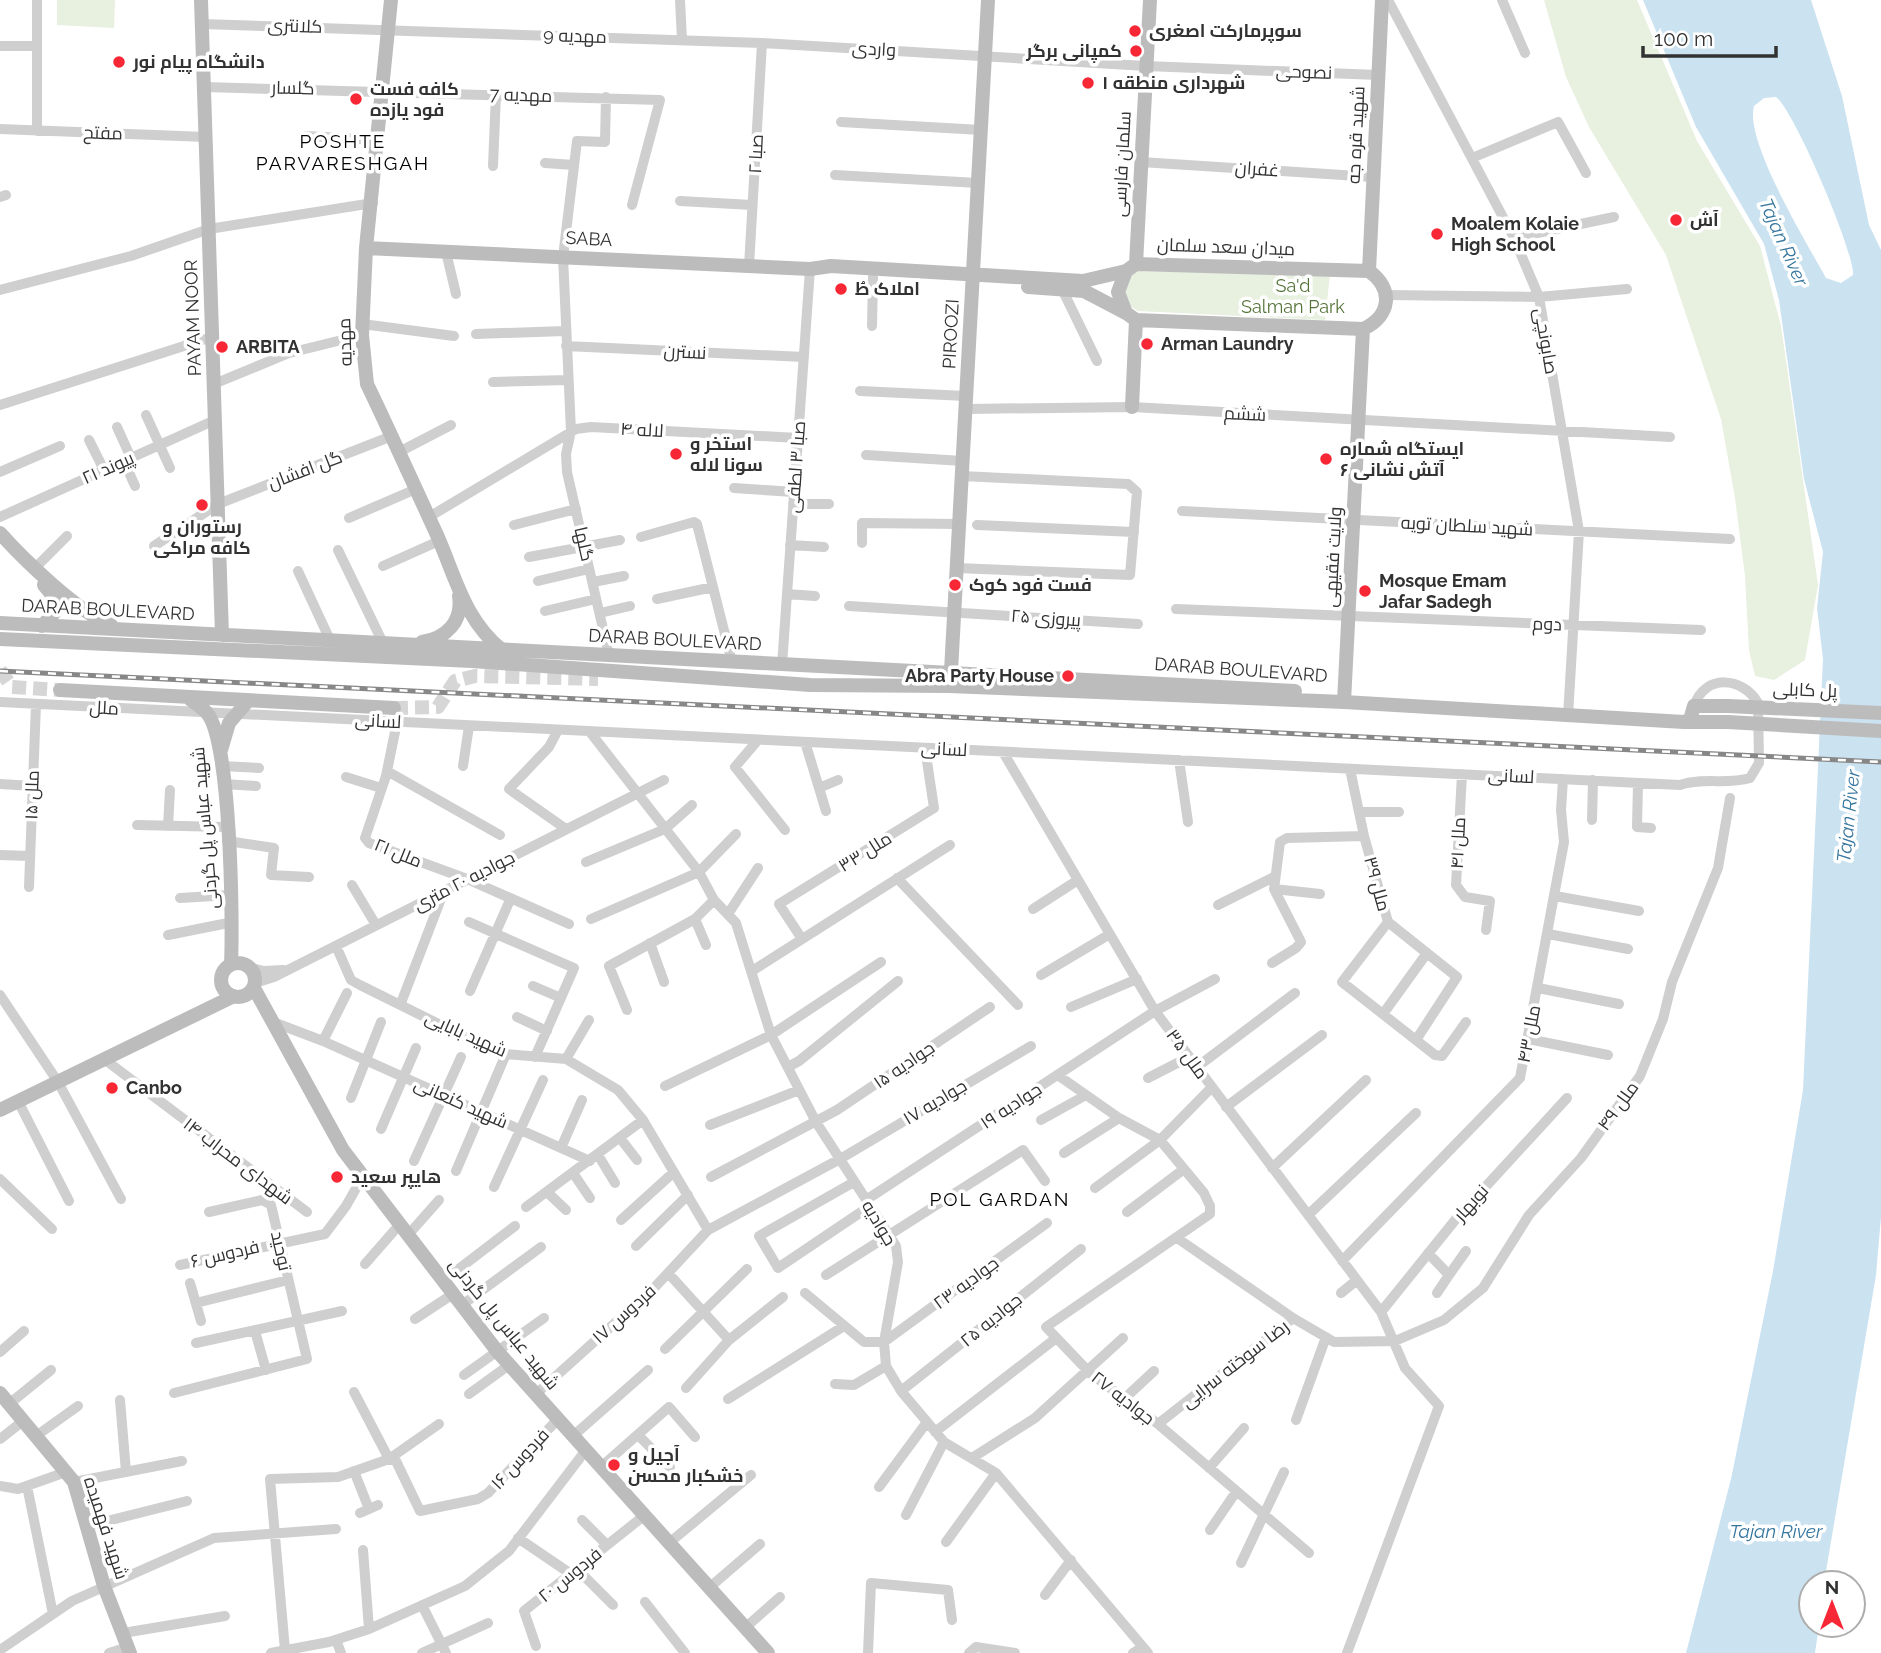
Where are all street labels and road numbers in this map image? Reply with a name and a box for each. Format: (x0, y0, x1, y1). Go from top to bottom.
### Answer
street label: کلانتری (267, 14, 323, 38)
street label: مهدیه 9 (543, 24, 607, 48)
street label: واردی (851, 37, 897, 61)
street label: نصوحی (1275, 60, 1333, 84)
street label: گلسار (270, 77, 315, 99)
street label: مهدیه 7 (489, 83, 553, 107)
street label: شهید قره جه (1342, 85, 1370, 185)
street label: سلمان فارسی (1108, 110, 1136, 218)
street label: مفتح (83, 121, 123, 146)
street label: صبا ۲ (744, 134, 767, 174)
street label: غفران (1234, 156, 1280, 182)
street label: SABA (565, 227, 613, 250)
street label: میدان سعد سلمان (1157, 234, 1295, 260)
street label: PAYAM NOOR (180, 259, 205, 377)
street label: PIROOZI (938, 299, 963, 369)
street label: صابونچی (1528, 306, 1563, 376)
street label: مهدیه (333, 317, 357, 367)
street label: نسترن (663, 340, 707, 364)
street label: ششم (1223, 402, 1267, 427)
street label: لاله ۴ (620, 418, 664, 441)
street label: صبا ۳ لطفی (782, 420, 810, 514)
street label: گل افشان (265, 446, 345, 494)
street label: پیوند ۲۱ (79, 447, 138, 490)
street label: ولایت فقیهی (1319, 506, 1347, 608)
street label: شهید سلطان تویه (1400, 512, 1534, 540)
street label: گلها (569, 525, 599, 563)
street label: DARAB BOULEVARD (21, 594, 195, 625)
street label: پیروزی ۲۵ (1010, 605, 1082, 632)
street label: دوم (1532, 612, 1562, 637)
street label: DARAB BOULEVARD (588, 624, 762, 655)
street label: DARAB BOULEVARD (1154, 653, 1328, 686)
street label: پل کابلی (1772, 678, 1838, 703)
street label: ملل (89, 696, 119, 720)
street label: لسانی (354, 709, 402, 733)
street label: لسانی (920, 737, 968, 761)
street label: شهید عباس پل گردنی (187, 746, 224, 910)
street label: لسانی (1487, 764, 1535, 788)
street label: ملل ۱۵ (20, 770, 44, 820)
street label: ملل ۴۱ (1446, 817, 1470, 869)
street label: ملل ۳۳ (834, 827, 896, 877)
street label: ملل ۲۱ (371, 834, 425, 872)
street label: جوادیه ۲۰ متری (410, 846, 518, 916)
street label: ملل ۳۹ (1359, 854, 1395, 914)
street label: ملل ۴۳ (1513, 1003, 1545, 1065)
street label: شهید بابایی (422, 1006, 510, 1062)
street label: ملل ۳۵ (1162, 1025, 1212, 1083)
street label: جوادیه ۱۵ (869, 1037, 939, 1093)
street label: شهید کنعانی (411, 1073, 511, 1133)
street label: جوادیه ۱۷ (899, 1074, 971, 1130)
street label: ملل ۴۹ (1593, 1077, 1643, 1135)
street label: جوادیه ۱۹ (976, 1078, 1046, 1134)
street label: شهدای محراب ۱۴ (179, 1113, 297, 1209)
street label: نوبهار (1448, 1180, 1493, 1227)
street label: جوادیه (857, 1196, 901, 1250)
street label: توحید (266, 1229, 296, 1273)
street label: فردوس ۶ (189, 1235, 261, 1273)
street label: جوادیه ۲۳ (929, 1252, 1003, 1314)
street label: شهید عباس پل گردنی (443, 1254, 564, 1395)
street label: فردوس ۱۷ (588, 1280, 660, 1348)
street label: جوادیه ۲۵ (956, 1288, 1026, 1352)
street label: رضا سوخته سرایی (1177, 1315, 1293, 1413)
street label: جوادیه ۲۷ (1087, 1366, 1159, 1430)
street label: فردوس ۱۶ (486, 1424, 554, 1494)
street label: شهید فهمیده (79, 1474, 133, 1582)
street label: فردوس ۲۰ (534, 1543, 606, 1607)

